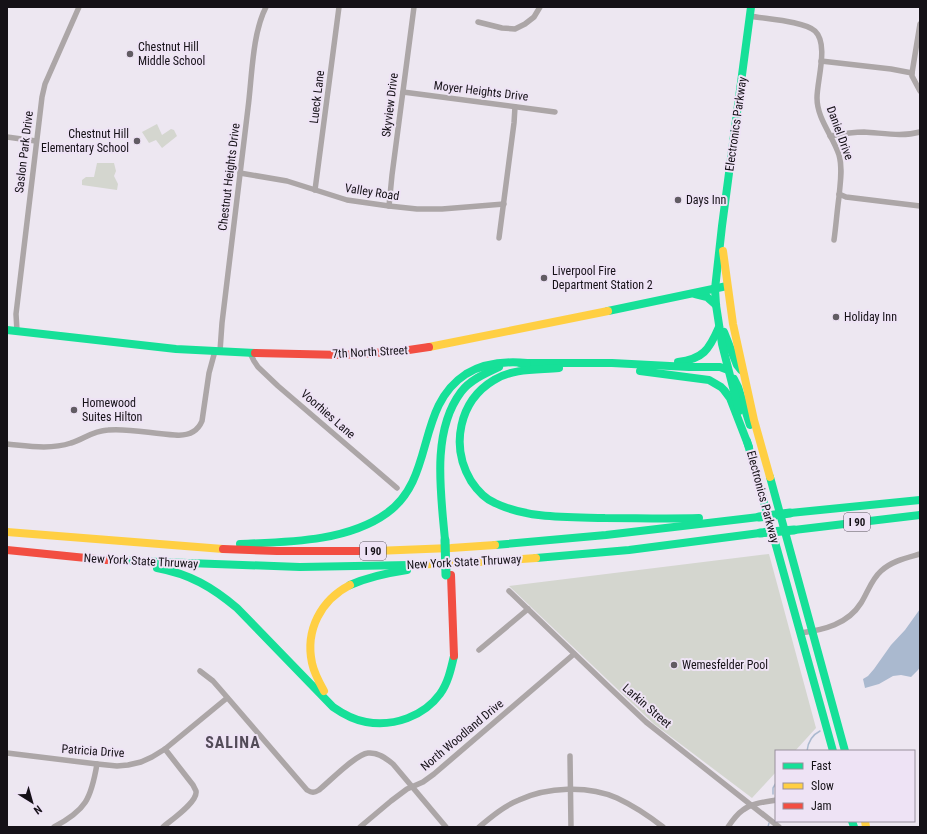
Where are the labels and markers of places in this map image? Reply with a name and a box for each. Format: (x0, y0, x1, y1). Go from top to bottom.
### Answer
place label: Chestnut Hill Middle School (138, 40, 205, 68)
marker: Chestnut Hill Middle School (125, 49, 135, 59)
place label: Chestnut Hill Elementary School (41, 127, 129, 155)
marker: Chestnut Hill Elementary School (132, 136, 142, 146)
place label: Days Inn (686, 193, 727, 207)
marker: Days Inn (673, 195, 683, 205)
place label: Liverpool Fire Department Station 2 (552, 264, 653, 292)
marker: Liverpool Fire Department Station 2 (539, 273, 549, 283)
place label: Holiday Inn (844, 310, 897, 324)
marker: Holiday Inn (831, 312, 841, 322)
place label: Homewood Suites Hilton (82, 396, 143, 424)
marker: Homewood Suites Hilton (69, 405, 79, 415)
place label: Wemesfelder Pool (682, 658, 768, 672)
marker: Wemesfelder Pool (669, 660, 679, 670)

